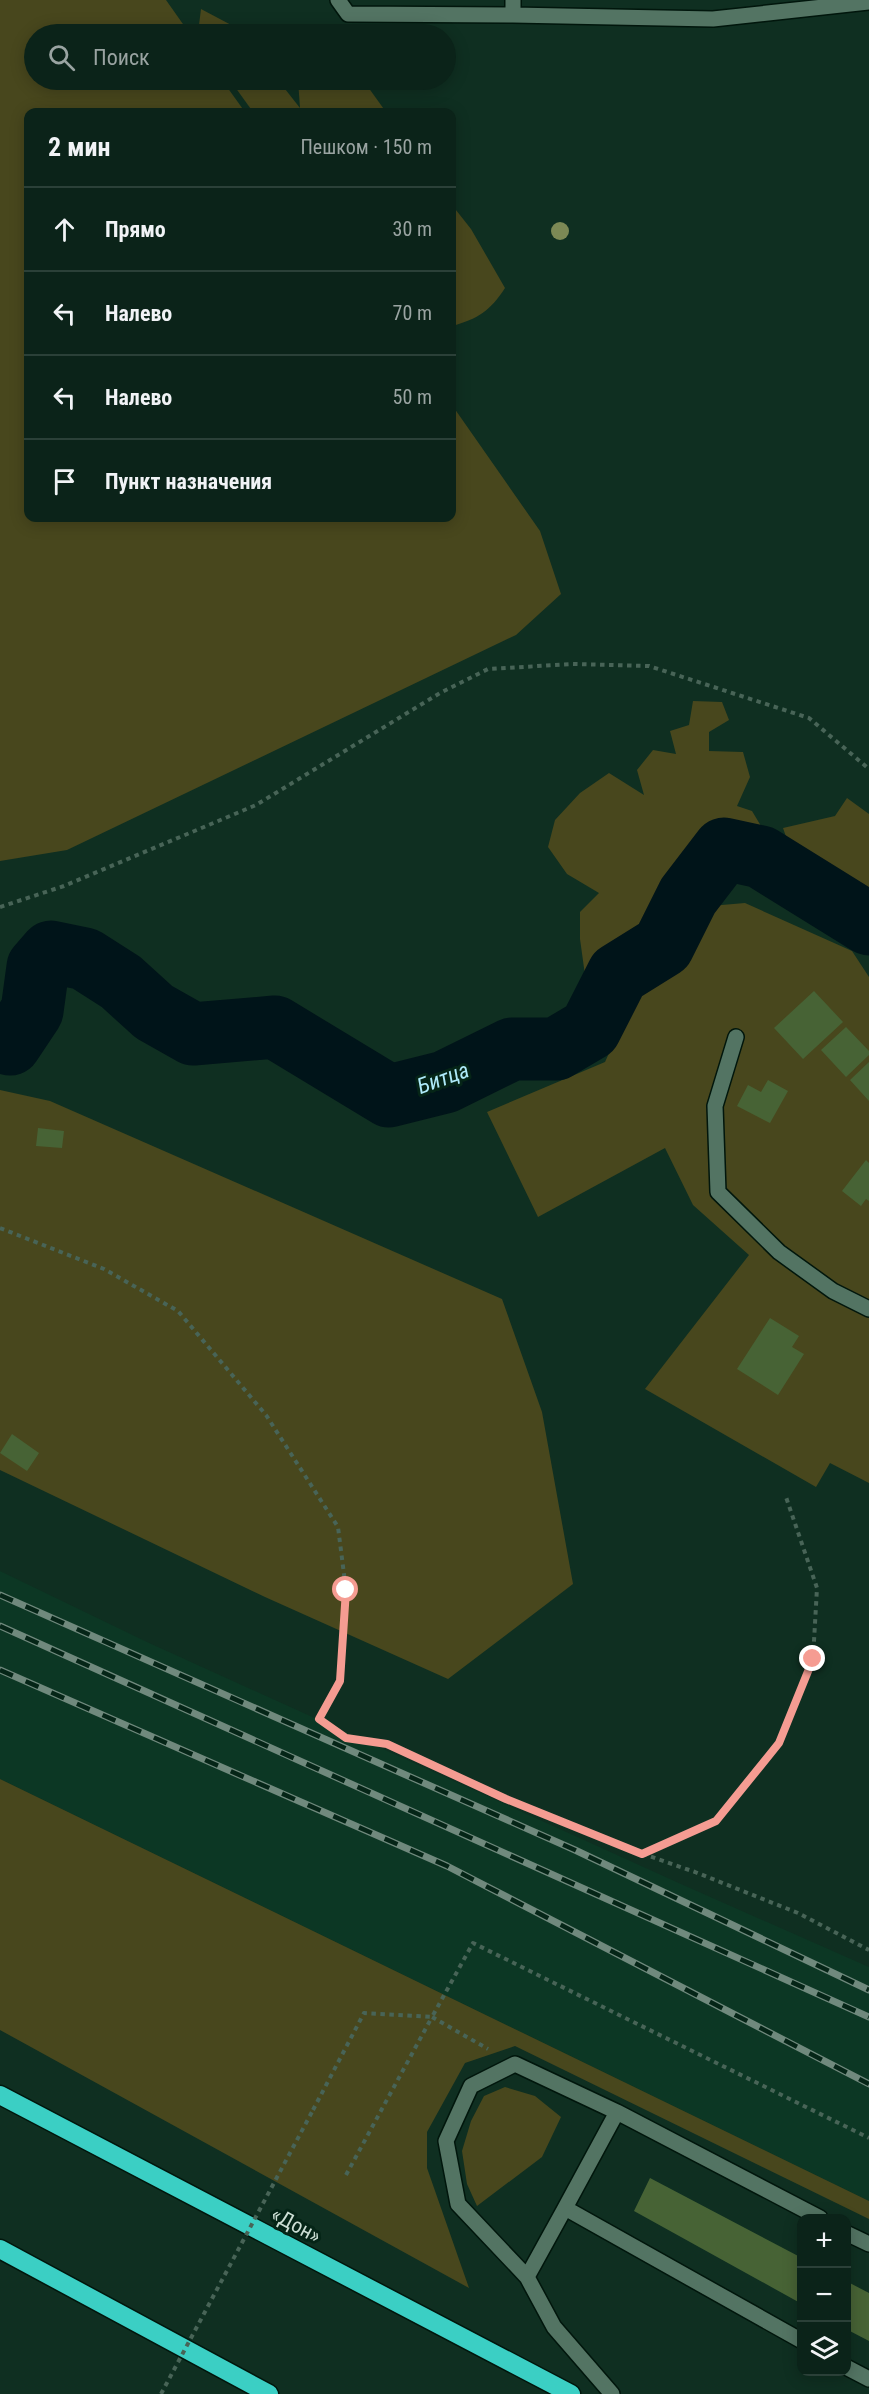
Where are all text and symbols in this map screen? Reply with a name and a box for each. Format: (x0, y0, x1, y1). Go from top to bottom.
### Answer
search box (24, 24, 456, 90)
icon: search (45, 41, 78, 74)
text: Поиск (93, 45, 150, 70)
text: 2 мин (48, 132, 110, 162)
text: Пешком · 150 m (300, 135, 432, 159)
icon: ahead (48, 213, 81, 246)
text: Прямо (105, 217, 166, 242)
text: 30 m (393, 217, 432, 241)
icon: left (48, 297, 81, 330)
text: Налево (105, 301, 172, 326)
text: 70 m (393, 301, 432, 325)
icon: left (48, 381, 81, 414)
text: Налево (105, 385, 172, 410)
text: 50 m (393, 385, 432, 409)
icon: arrive (48, 465, 81, 498)
text: Пункт назначения (105, 469, 272, 494)
water label: Битца (414, 1057, 472, 1099)
route start (332, 1576, 358, 1602)
route end (799, 1645, 825, 1671)
street label: «Дон» (267, 2202, 325, 2248)
map controls (797, 2214, 851, 2376)
button: + (797, 2214, 851, 2268)
button: − (797, 2268, 851, 2322)
button: layers (797, 2322, 851, 2376)

